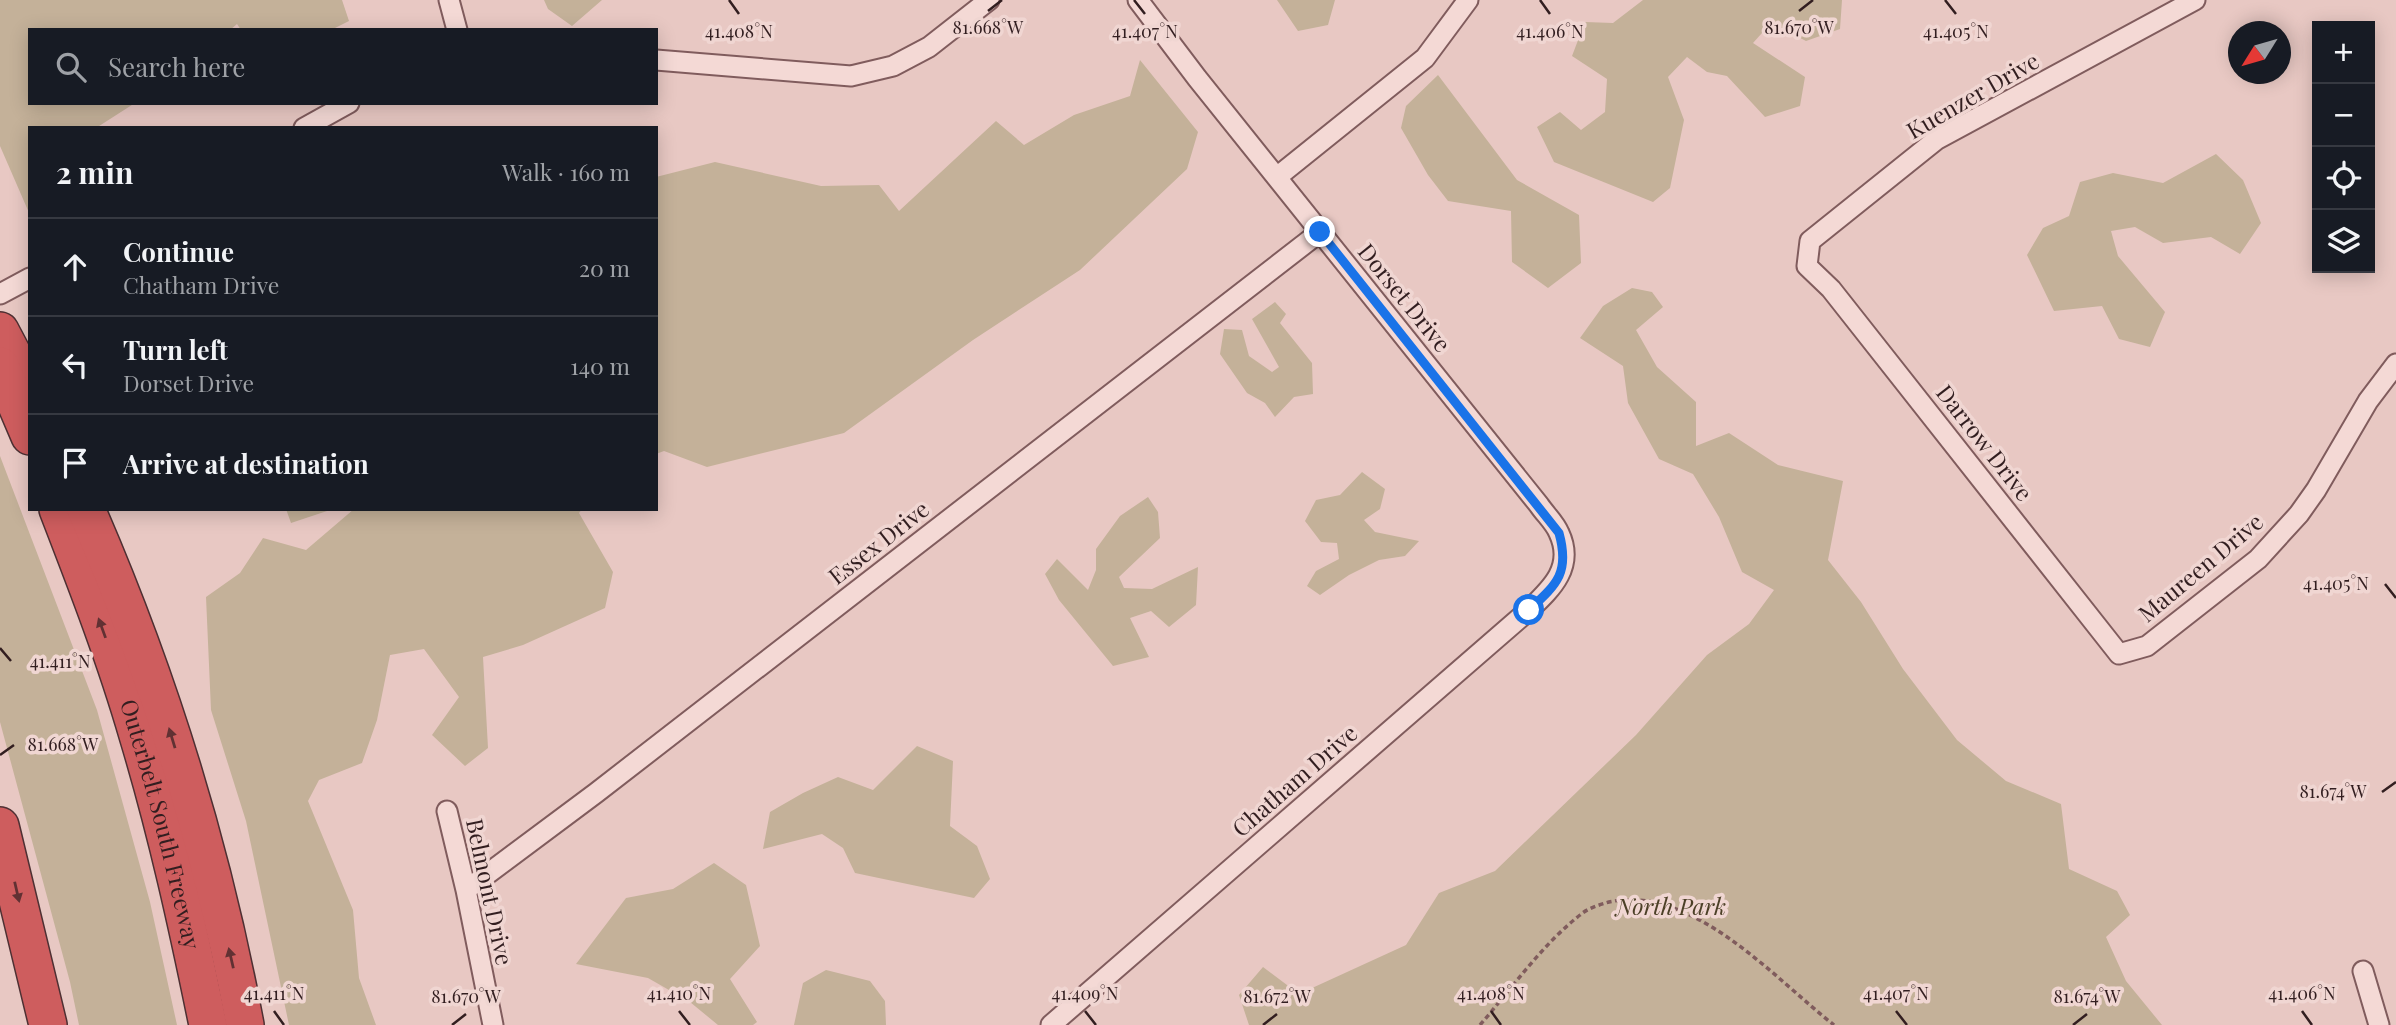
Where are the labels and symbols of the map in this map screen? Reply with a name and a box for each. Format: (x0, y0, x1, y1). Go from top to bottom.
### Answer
text: 81.668°W (953, 15, 1024, 39)
text: 81.670°W (1764, 15, 1835, 39)
text: 41.408°N (705, 19, 773, 43)
text: 41.407°N (1112, 19, 1178, 43)
text: 41.406°N (1516, 19, 1584, 43)
text: 41.405°N (1923, 19, 1989, 43)
north arrow (2228, 21, 2291, 84)
street label: Kuenzer Drive (1900, 44, 2044, 145)
route end (1304, 216, 1335, 247)
street label: Dorset Drive (1352, 236, 1458, 358)
street label: Darrow Drive (1930, 378, 2040, 507)
street label: Essex Drive (821, 493, 935, 591)
street label: Maureen Drive (2131, 506, 2269, 628)
text: 41.405°N (2303, 571, 2369, 595)
route start (1513, 594, 1544, 625)
one-way arrow (97, 618, 108, 639)
text: 41.411°N (30, 649, 91, 673)
street label: Outerbelt South Freeway (114, 695, 209, 952)
street label: Chatham Drive (1225, 717, 1363, 843)
one-way arrow (167, 728, 177, 749)
text: 81.668°W (28, 732, 99, 756)
text: 81.674°W (2299, 779, 2367, 803)
street label: Belmont Drive (460, 816, 521, 968)
one-way arrow (12, 881, 23, 903)
park label: North Park (1614, 890, 1726, 921)
one-way arrow (225, 947, 236, 969)
text: 41.411°N (244, 981, 305, 1005)
text: 41.410°N (647, 981, 712, 1005)
text: 41.409°N (1051, 981, 1119, 1005)
text: 41.408°N (1457, 981, 1525, 1005)
text: 41.407°N (1863, 981, 1929, 1005)
text: 41.406°N (2268, 981, 2336, 1005)
text: 81.670°W (431, 984, 502, 1008)
text: 81.672°W (1243, 984, 1312, 1008)
text: 81.674°W (2053, 984, 2121, 1008)

